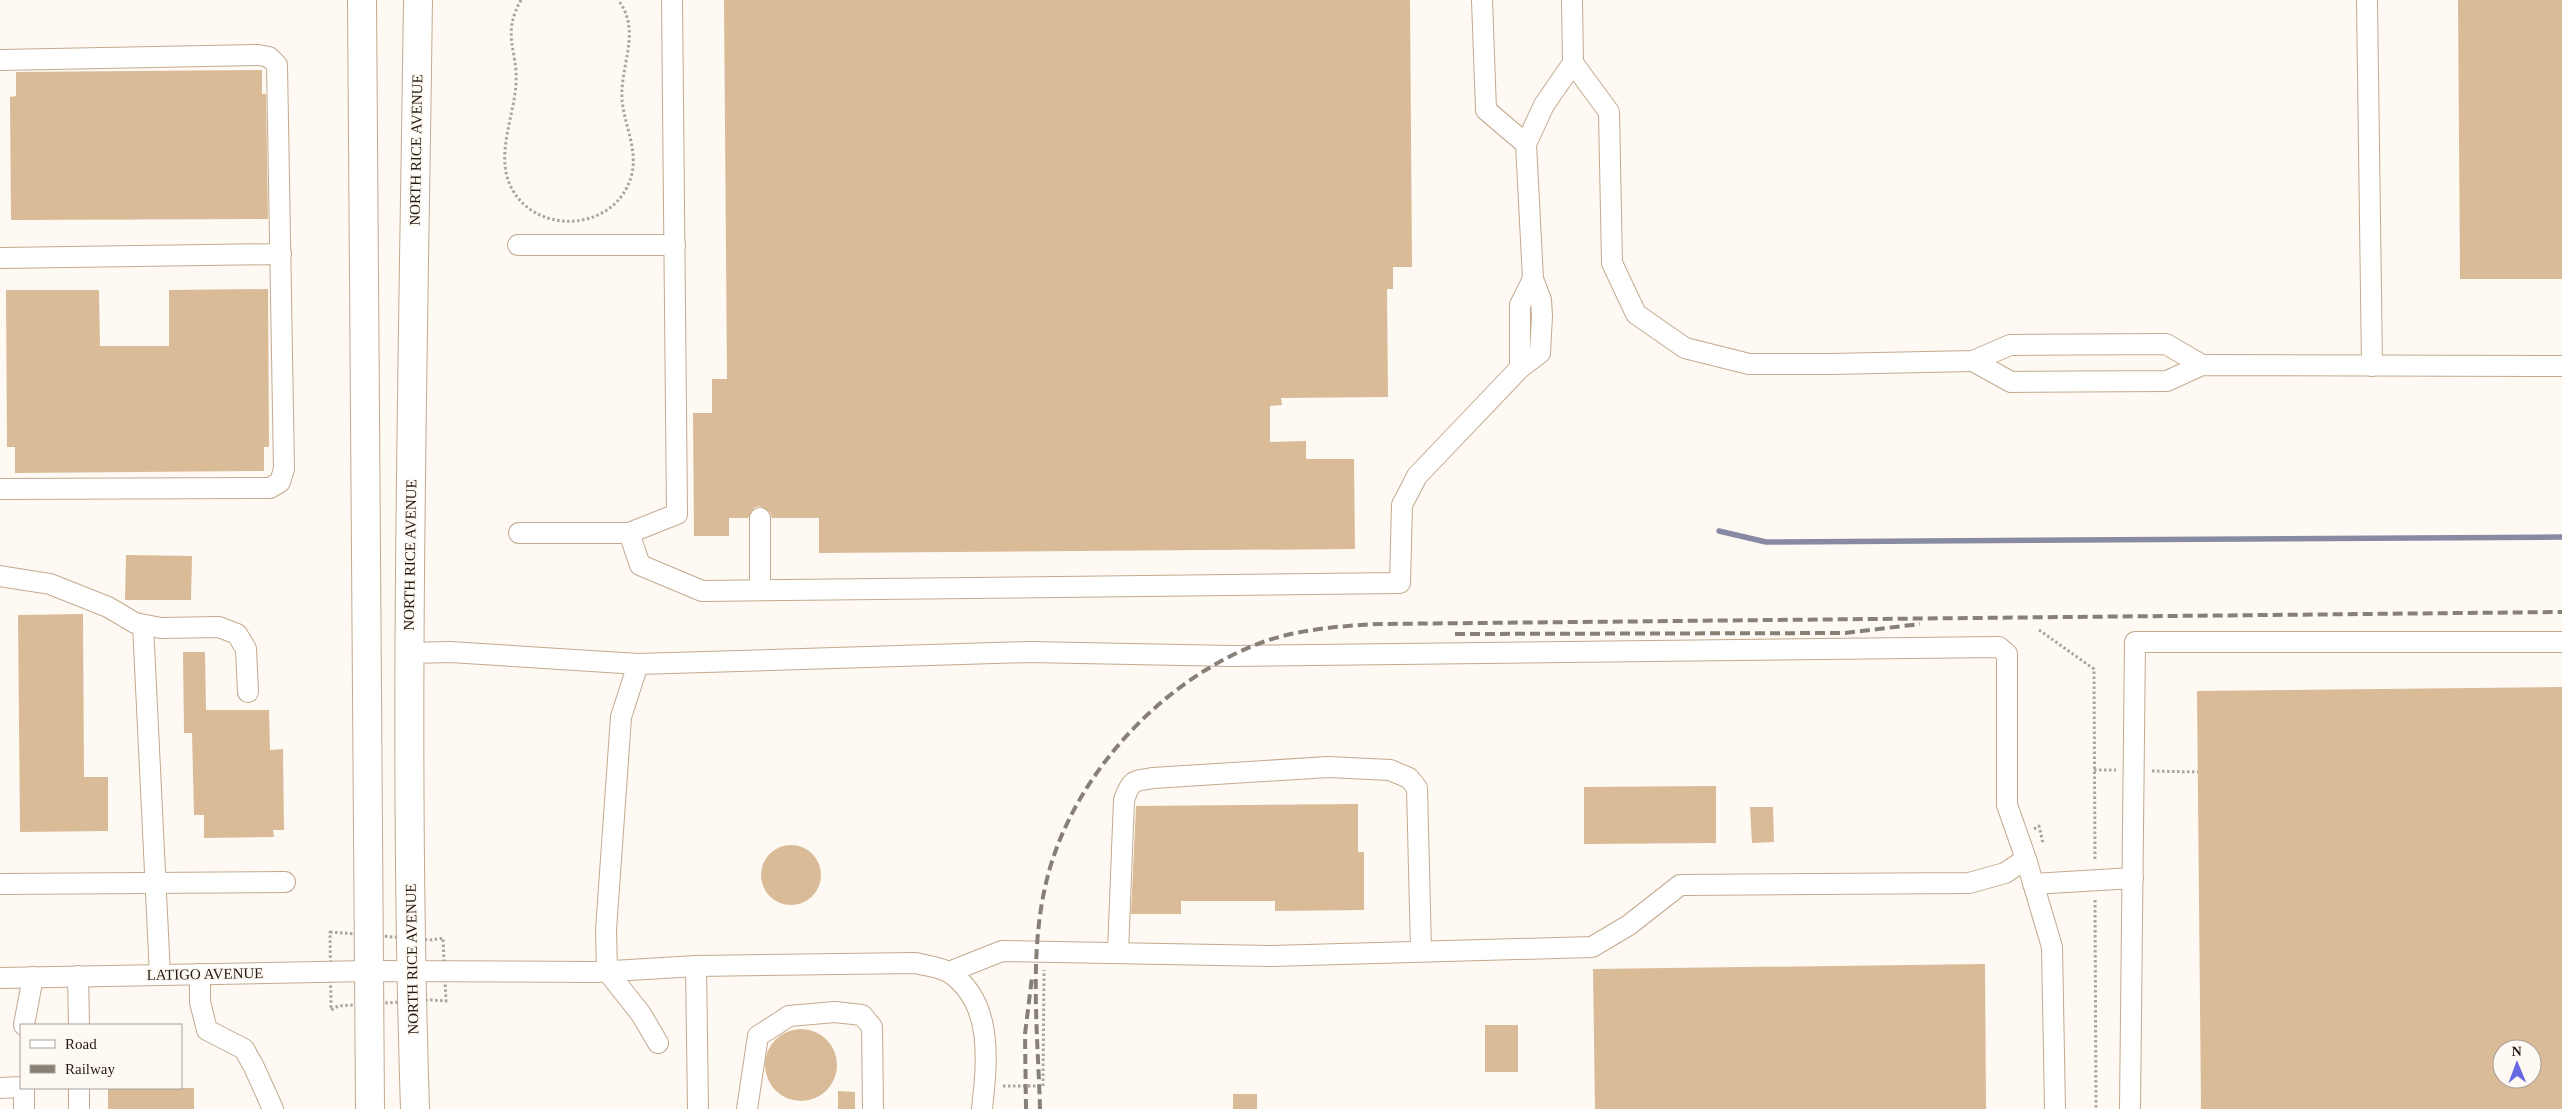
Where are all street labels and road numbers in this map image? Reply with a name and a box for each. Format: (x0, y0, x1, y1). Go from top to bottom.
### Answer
street label: NORTH RICE AVENUE (407, 74, 425, 226)
street label: NORTH RICE AVENUE (401, 479, 419, 631)
street label: NORTH RICE AVENUE (403, 883, 421, 1035)
street label: LATIGO AVENUE (146, 965, 264, 983)

